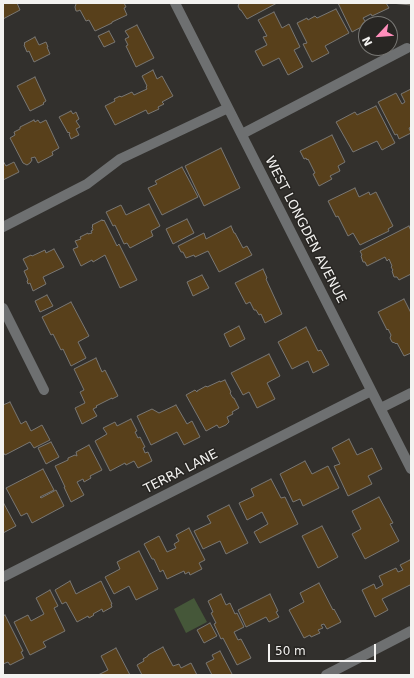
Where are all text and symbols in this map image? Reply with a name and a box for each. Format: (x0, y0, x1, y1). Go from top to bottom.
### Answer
north arrow (358, 16, 398, 56)
text: N (360, 34, 376, 48)
street label: WEST LONGDEN AVENUE (261, 154, 349, 306)
street label: TERRA LANE (141, 447, 221, 497)
scale bar (270, 636, 378, 662)
text: 50 m (275, 644, 306, 658)

